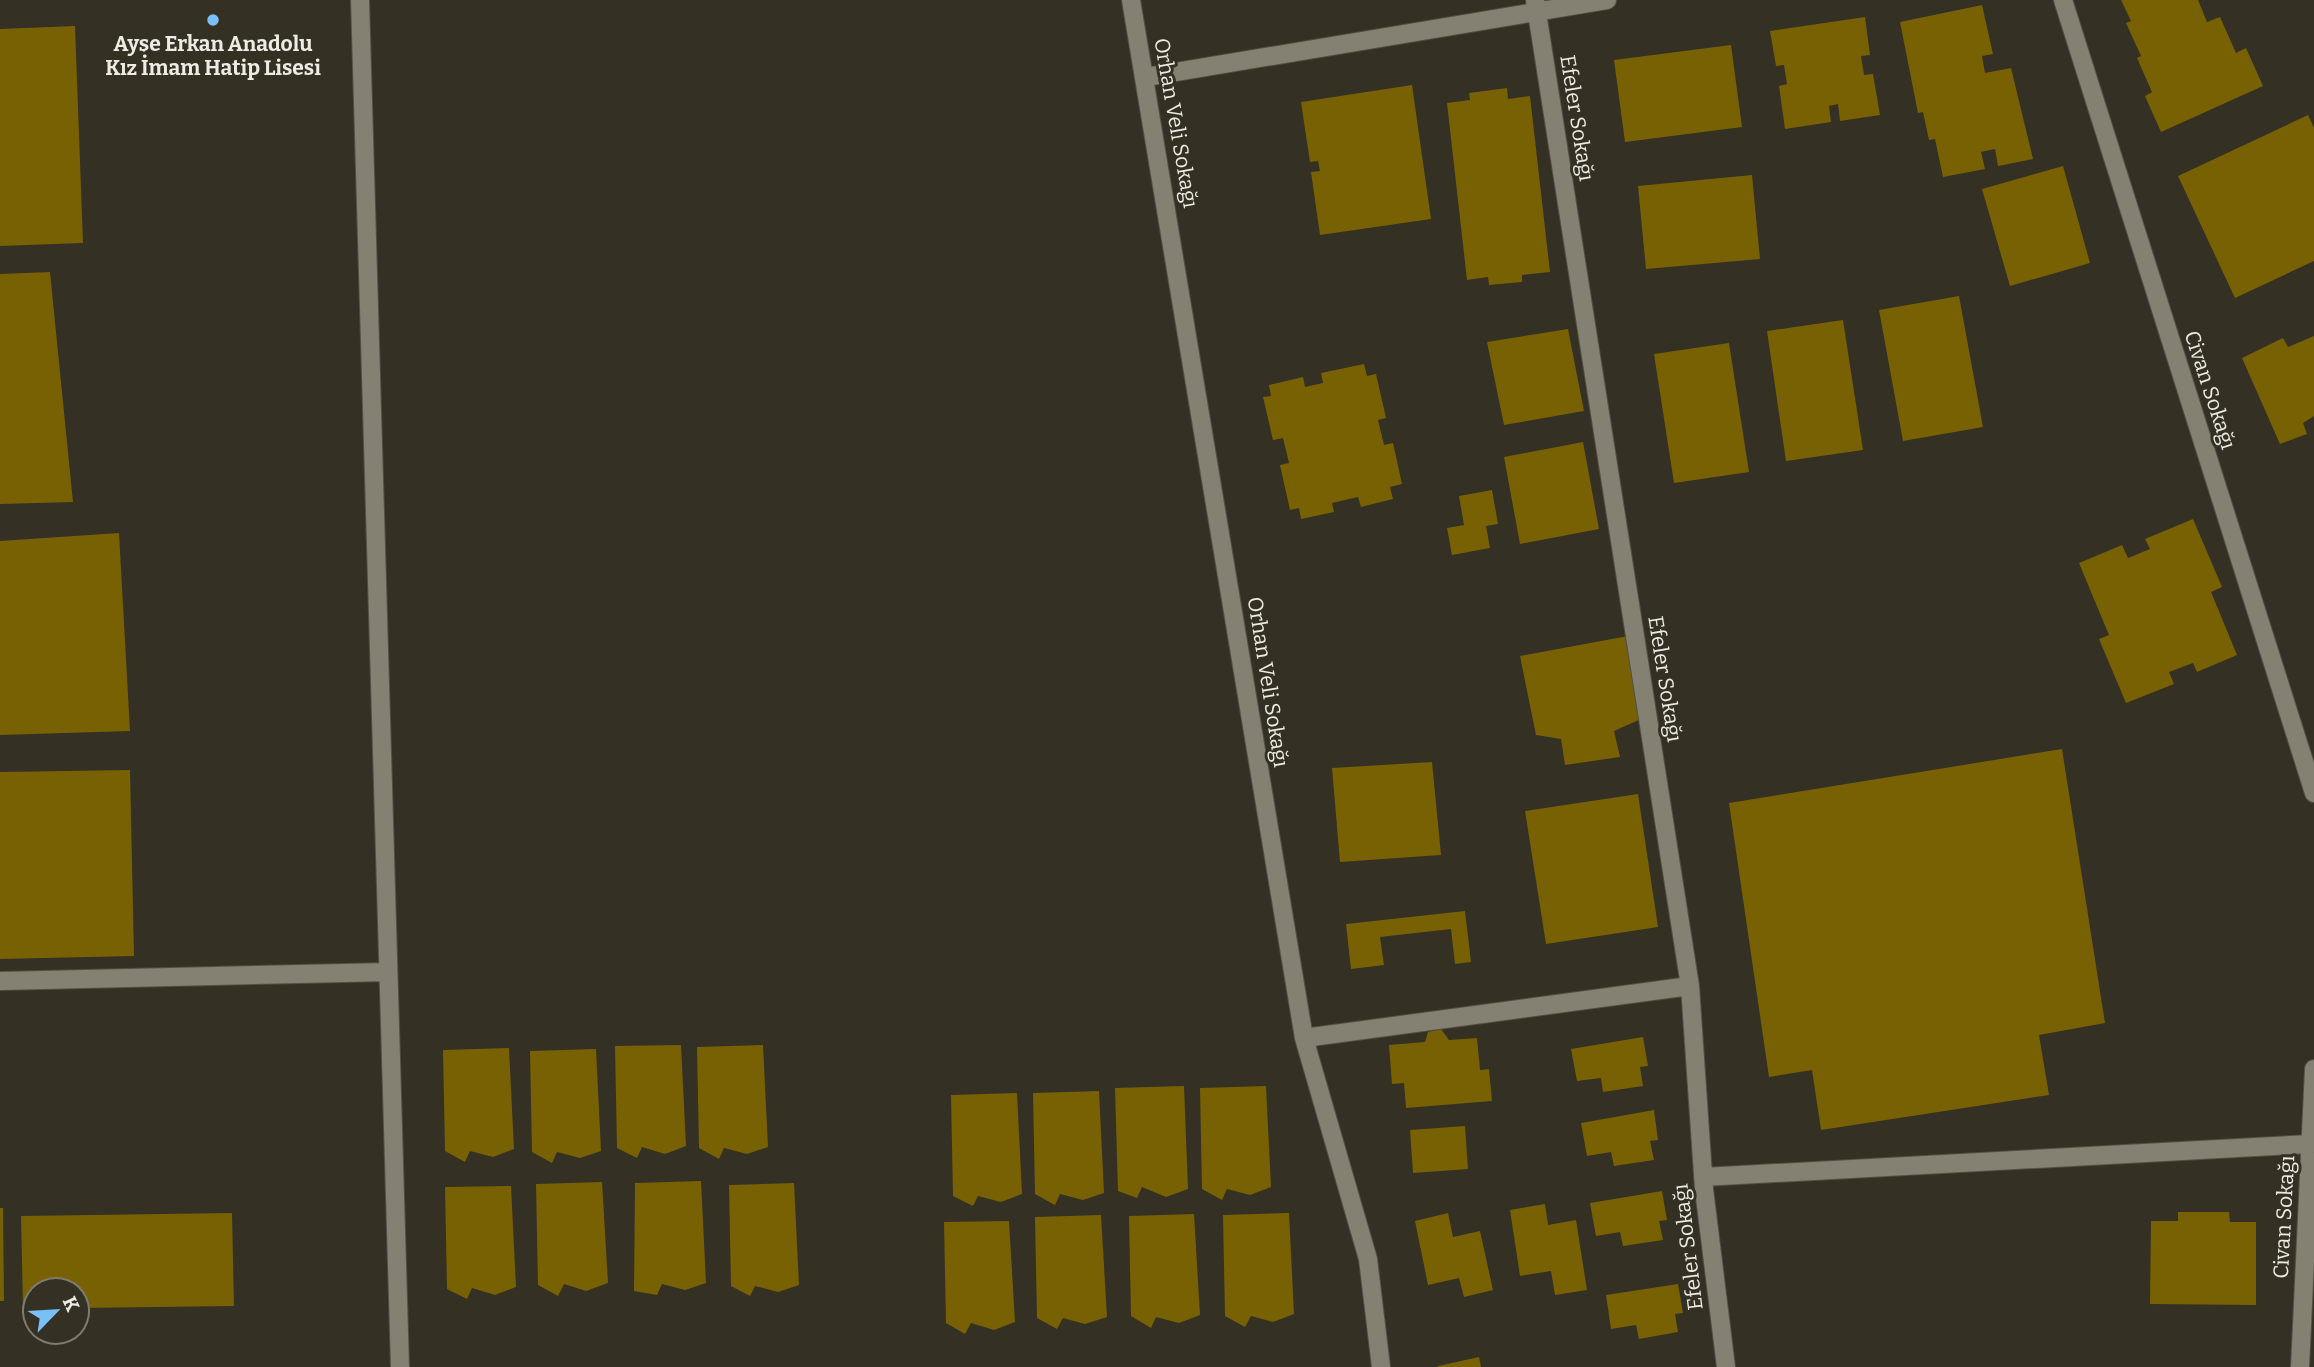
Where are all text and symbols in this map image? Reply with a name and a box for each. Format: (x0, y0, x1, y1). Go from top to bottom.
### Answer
marker: Ayşe Erkan Anadolu Kız İmam Hatip Lisesi (205, 12, 221, 28)
place label: Ayşe Erkan Anadolu Kız İmam Hatip Lisesi (105, 31, 321, 81)
street label: Orhan Veli Sokağı (1148, 36, 1204, 210)
street label: Efeler Sokağı (1554, 53, 1600, 183)
street label: Civan Sokağı (2179, 327, 2241, 453)
street label: Orhan Veli Sokağı (1242, 595, 1294, 769)
street label: Efeler Sokağı (1642, 614, 1688, 744)
street label: Civan Sokağı (2268, 1155, 2300, 1279)
street label: Efeler Sokağı (1667, 1182, 1709, 1312)
north arrow (21, 1276, 91, 1346)
text: K (58, 1293, 84, 1315)

